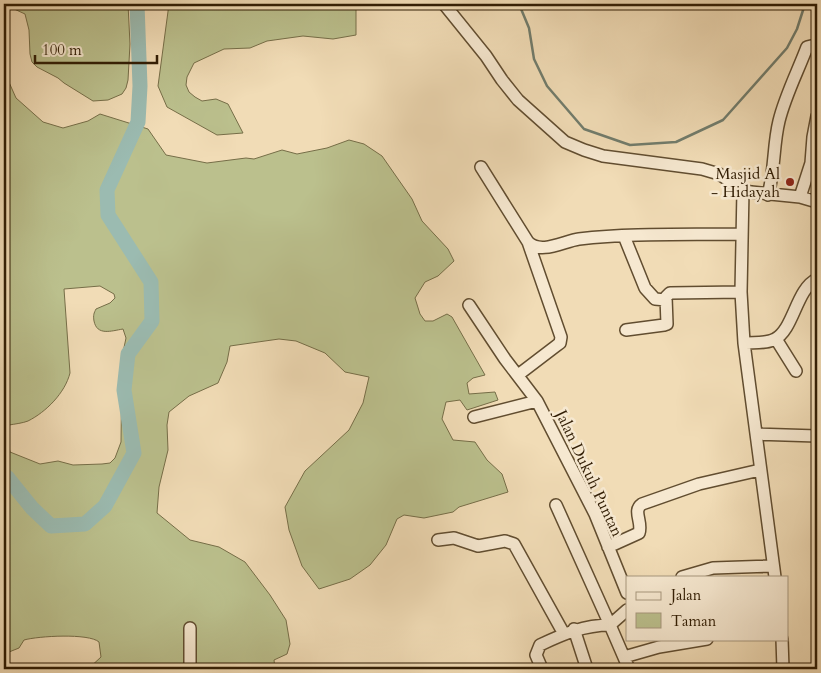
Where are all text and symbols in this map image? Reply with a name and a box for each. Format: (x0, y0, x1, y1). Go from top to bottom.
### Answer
scale bar (35, 32, 158, 64)
text: 100 m (42, 40, 82, 60)
place label: Masjid Al - Hidayah (711, 163, 780, 203)
marker: Masjid Al - Hidayah (784, 176, 796, 188)
street label: Jalan Dukuh Puntan (549, 405, 628, 540)
legend (626, 576, 788, 640)
text: Jalan (669, 585, 702, 605)
text: Taman (671, 611, 717, 631)

